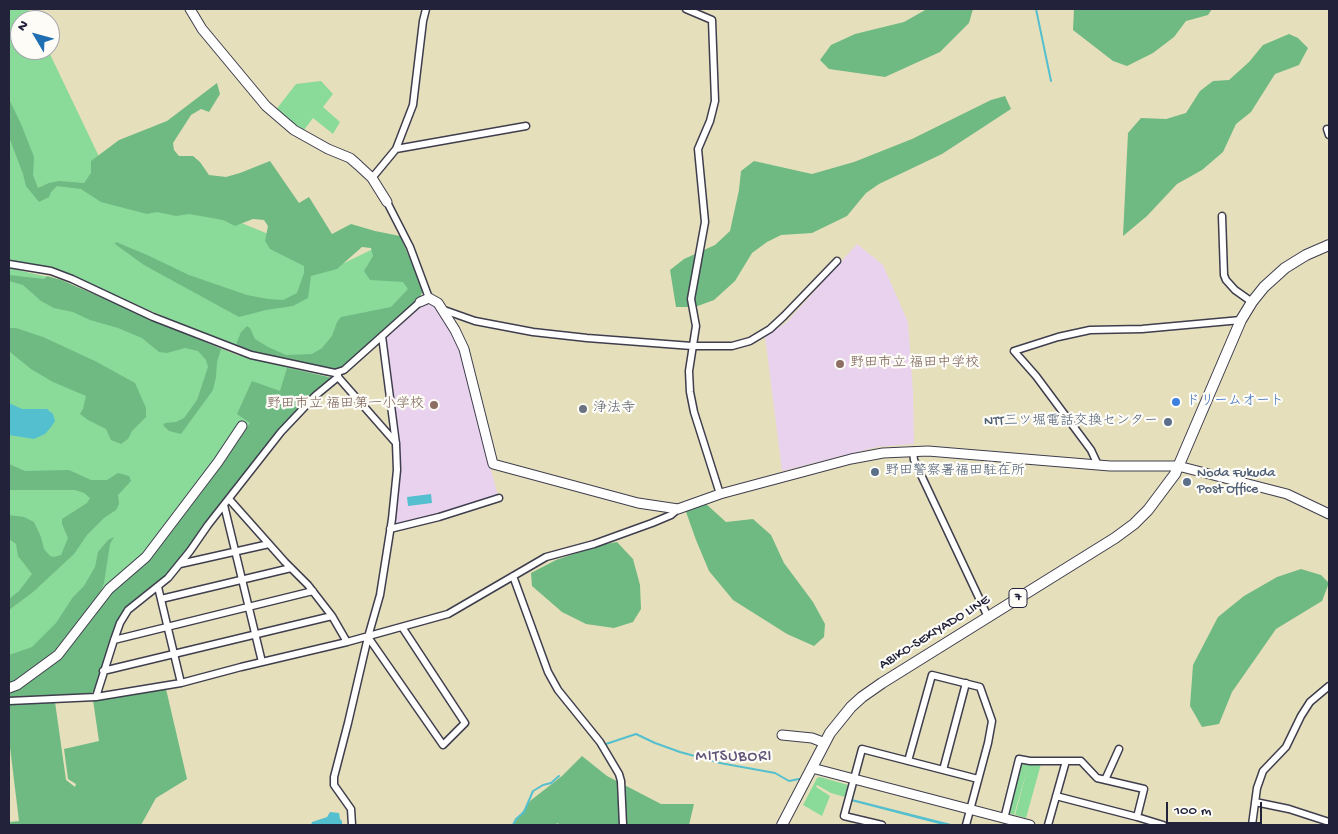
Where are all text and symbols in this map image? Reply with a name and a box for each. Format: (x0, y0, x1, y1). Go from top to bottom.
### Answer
north arrow (10, 10, 60, 60)
text: N (14, 18, 33, 35)
place label: 野田市立 福田中学校 (850, 356, 979, 372)
marker: 野田市立 福田中学校 (834, 358, 846, 370)
place label: ドリームオート (1186, 394, 1284, 410)
marker: ドリームオート (1170, 396, 1182, 408)
place label: 野田市立 福田第一小学校 (267, 397, 424, 413)
marker: 野田市立 福田第一小学校 (428, 399, 440, 411)
place label: 浄法寺 (593, 401, 635, 417)
marker: 浄法寺 (577, 403, 589, 415)
place label: NTT三ツ堀電話交換センター (984, 414, 1158, 430)
marker: NTT三ツ堀電話交換センター (1162, 416, 1174, 428)
place label: 野田警察署福田駐在所 (885, 464, 1025, 480)
marker: 野田警察署福田駐在所 (869, 466, 881, 478)
place label: Noda Fukuda Post Office (1197, 466, 1275, 498)
marker: Noda Fukuda Post Office (1181, 476, 1193, 488)
road number: 7 (1009, 588, 1027, 608)
street label: ABIKO-SEKIYADO LINE (876, 592, 994, 674)
district label: MITSUBORI (694, 748, 774, 768)
scale bar (1168, 792, 1264, 824)
text: 100 m (1174, 802, 1211, 820)

